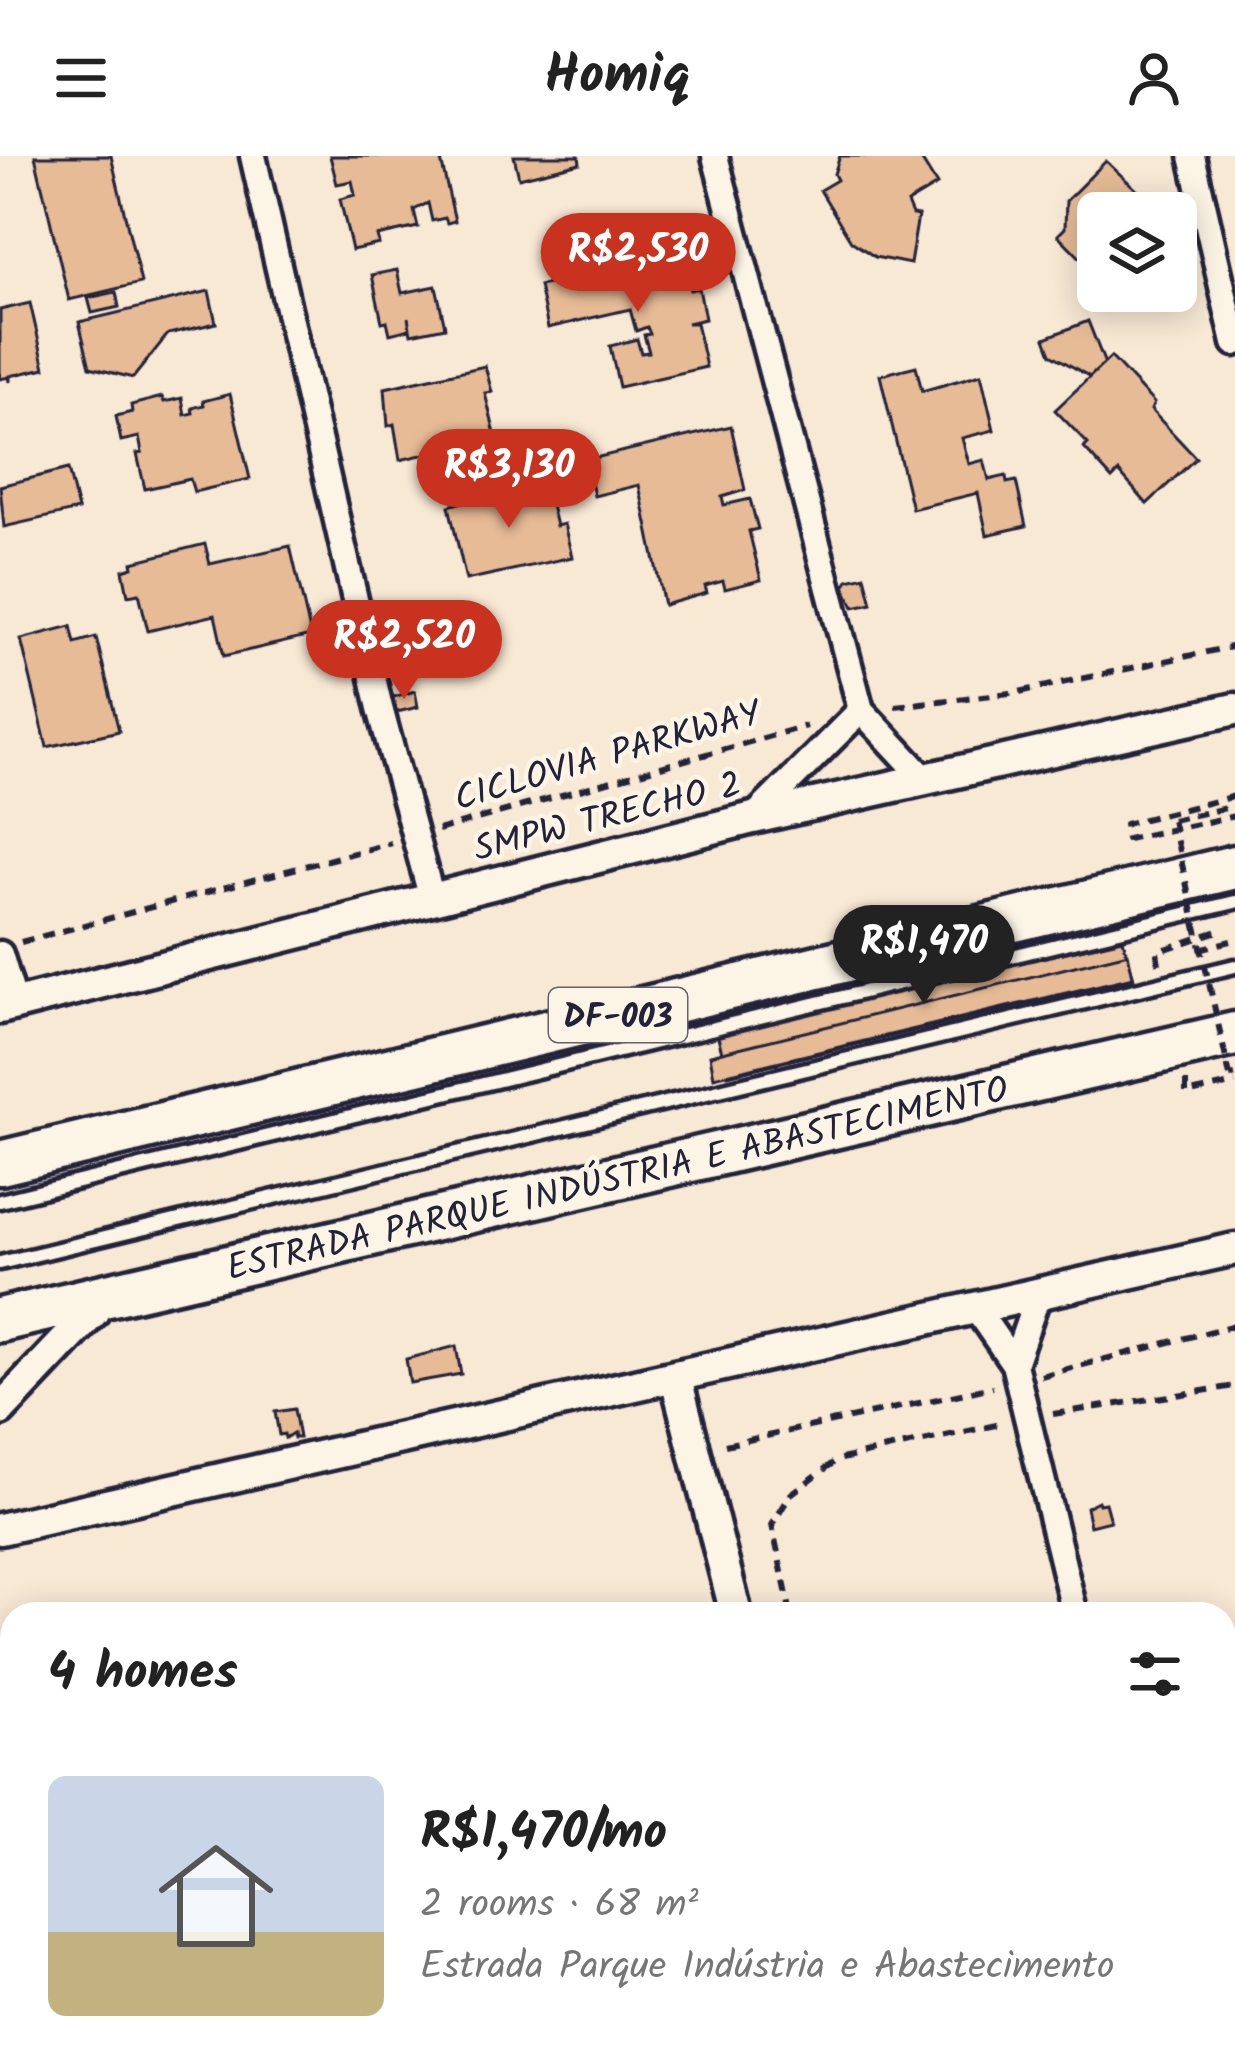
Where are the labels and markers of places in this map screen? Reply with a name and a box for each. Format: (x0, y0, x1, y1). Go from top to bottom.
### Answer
pin: R$2,530 (527, 213, 749, 315)
pin: R$3,130 (398, 429, 620, 531)
pin: R$2,520 (293, 600, 515, 702)
pin: R$1,470 (813, 905, 1035, 1007)

